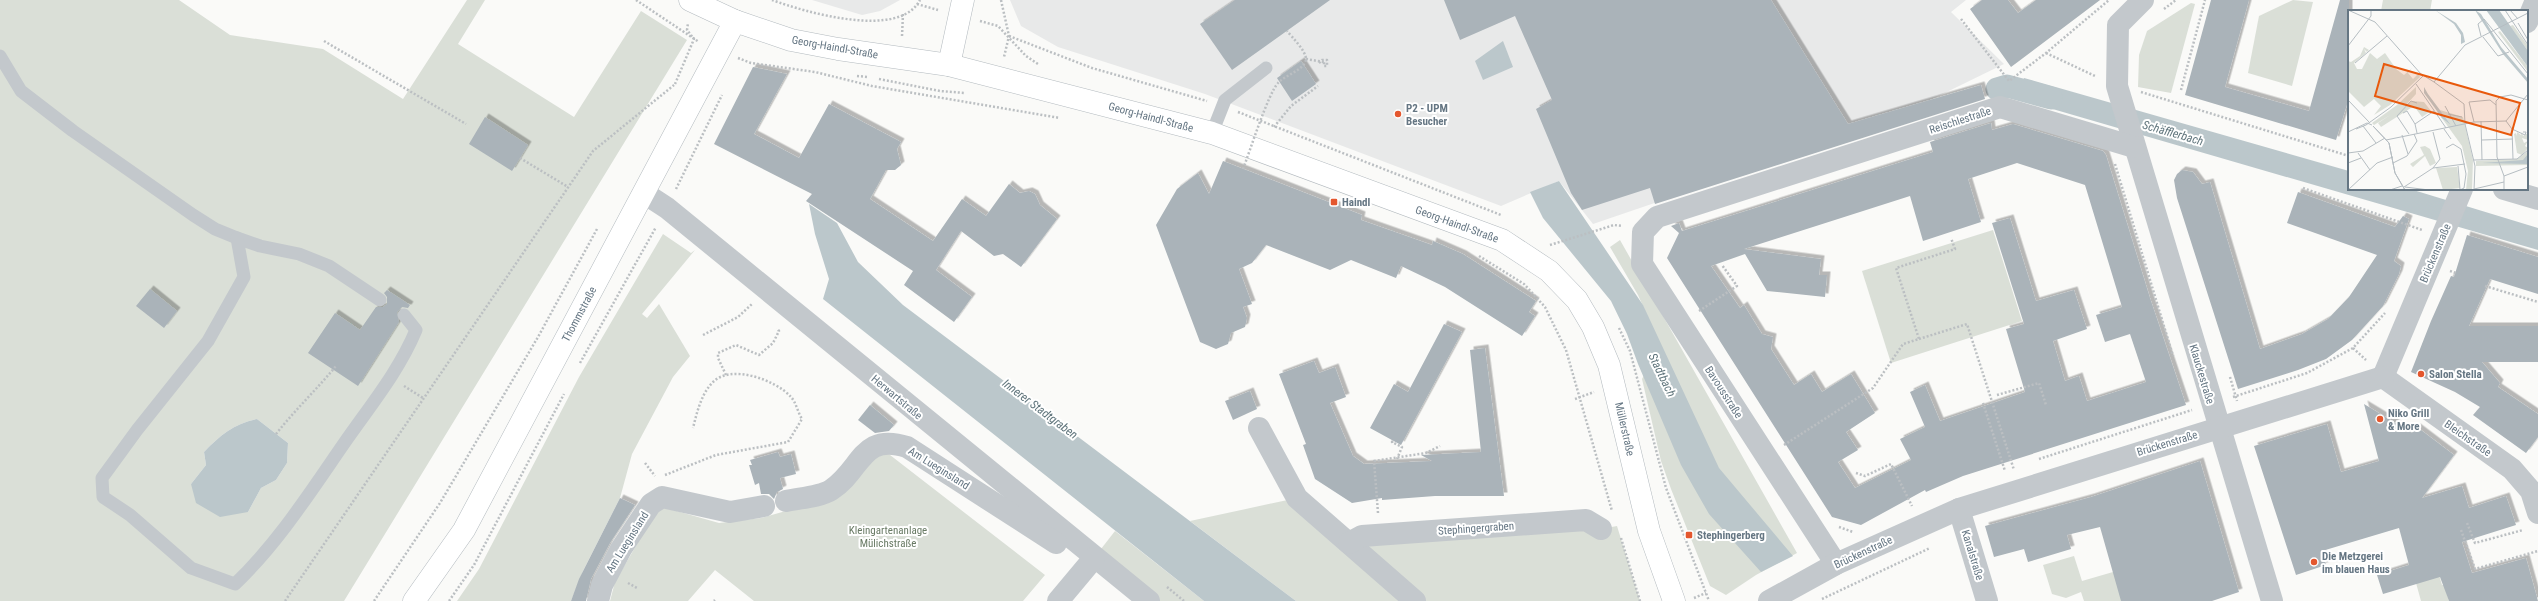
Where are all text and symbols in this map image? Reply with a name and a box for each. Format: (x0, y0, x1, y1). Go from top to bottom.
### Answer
inset map (2348, 10, 2528, 190)
street label: Georg-Haindl-Straße (791, 33, 879, 61)
street label: Georg-Haindl-Straße (1107, 100, 1195, 135)
place label: P2 - UPM Besucher (1406, 102, 1448, 128)
street label: Reischlestraße (1928, 104, 1993, 137)
marker: P2 - UPM Besucher (1393, 109, 1403, 119)
water label: Schäfflerbach (2141, 118, 2205, 148)
place label: Haindl (1342, 196, 1371, 209)
marker: Haindl (1329, 197, 1339, 207)
street label: Georg-Haindl-Straße (1413, 203, 1500, 246)
street label: Brückenstraße (2417, 222, 2454, 285)
street label: Thommstraße (559, 284, 599, 344)
street label: Klauckestraße (2186, 343, 2217, 406)
water label: Stadtbach (1645, 351, 1679, 399)
street label: Bavousstraße (1702, 364, 1745, 421)
place label: Salon Stella (2429, 368, 2482, 381)
marker: Salon Stella (2416, 369, 2426, 379)
street label: Herwartstraße (869, 372, 925, 422)
water label: Innerer Stadtgraben (1000, 376, 1081, 442)
street label: Müllerstraße (1612, 401, 1637, 457)
place label: Niko Grill & More (2388, 407, 2429, 433)
marker: Niko Grill & More (2375, 414, 2385, 424)
street label: Bleichstraße (2442, 418, 2494, 459)
street label: Brückenstraße (2135, 428, 2199, 459)
street label: Am Lueginsland (906, 444, 972, 492)
street label: Am Lueginsland (603, 509, 651, 575)
street label: Stephingergraben (1438, 519, 1515, 538)
park label: Kleingartenanlage Mülichstraße (849, 524, 927, 550)
street label: Kanalstraße (1959, 528, 1986, 582)
place label: Stephingerberg (1697, 529, 1765, 542)
marker: Stephingerberg (1684, 530, 1694, 540)
street label: Brückenstraße (1832, 533, 1894, 572)
place label: Die Metzgerei im blauen Haus (2322, 550, 2390, 576)
marker: Die Metzgerei im blauen Haus (2309, 557, 2319, 567)

